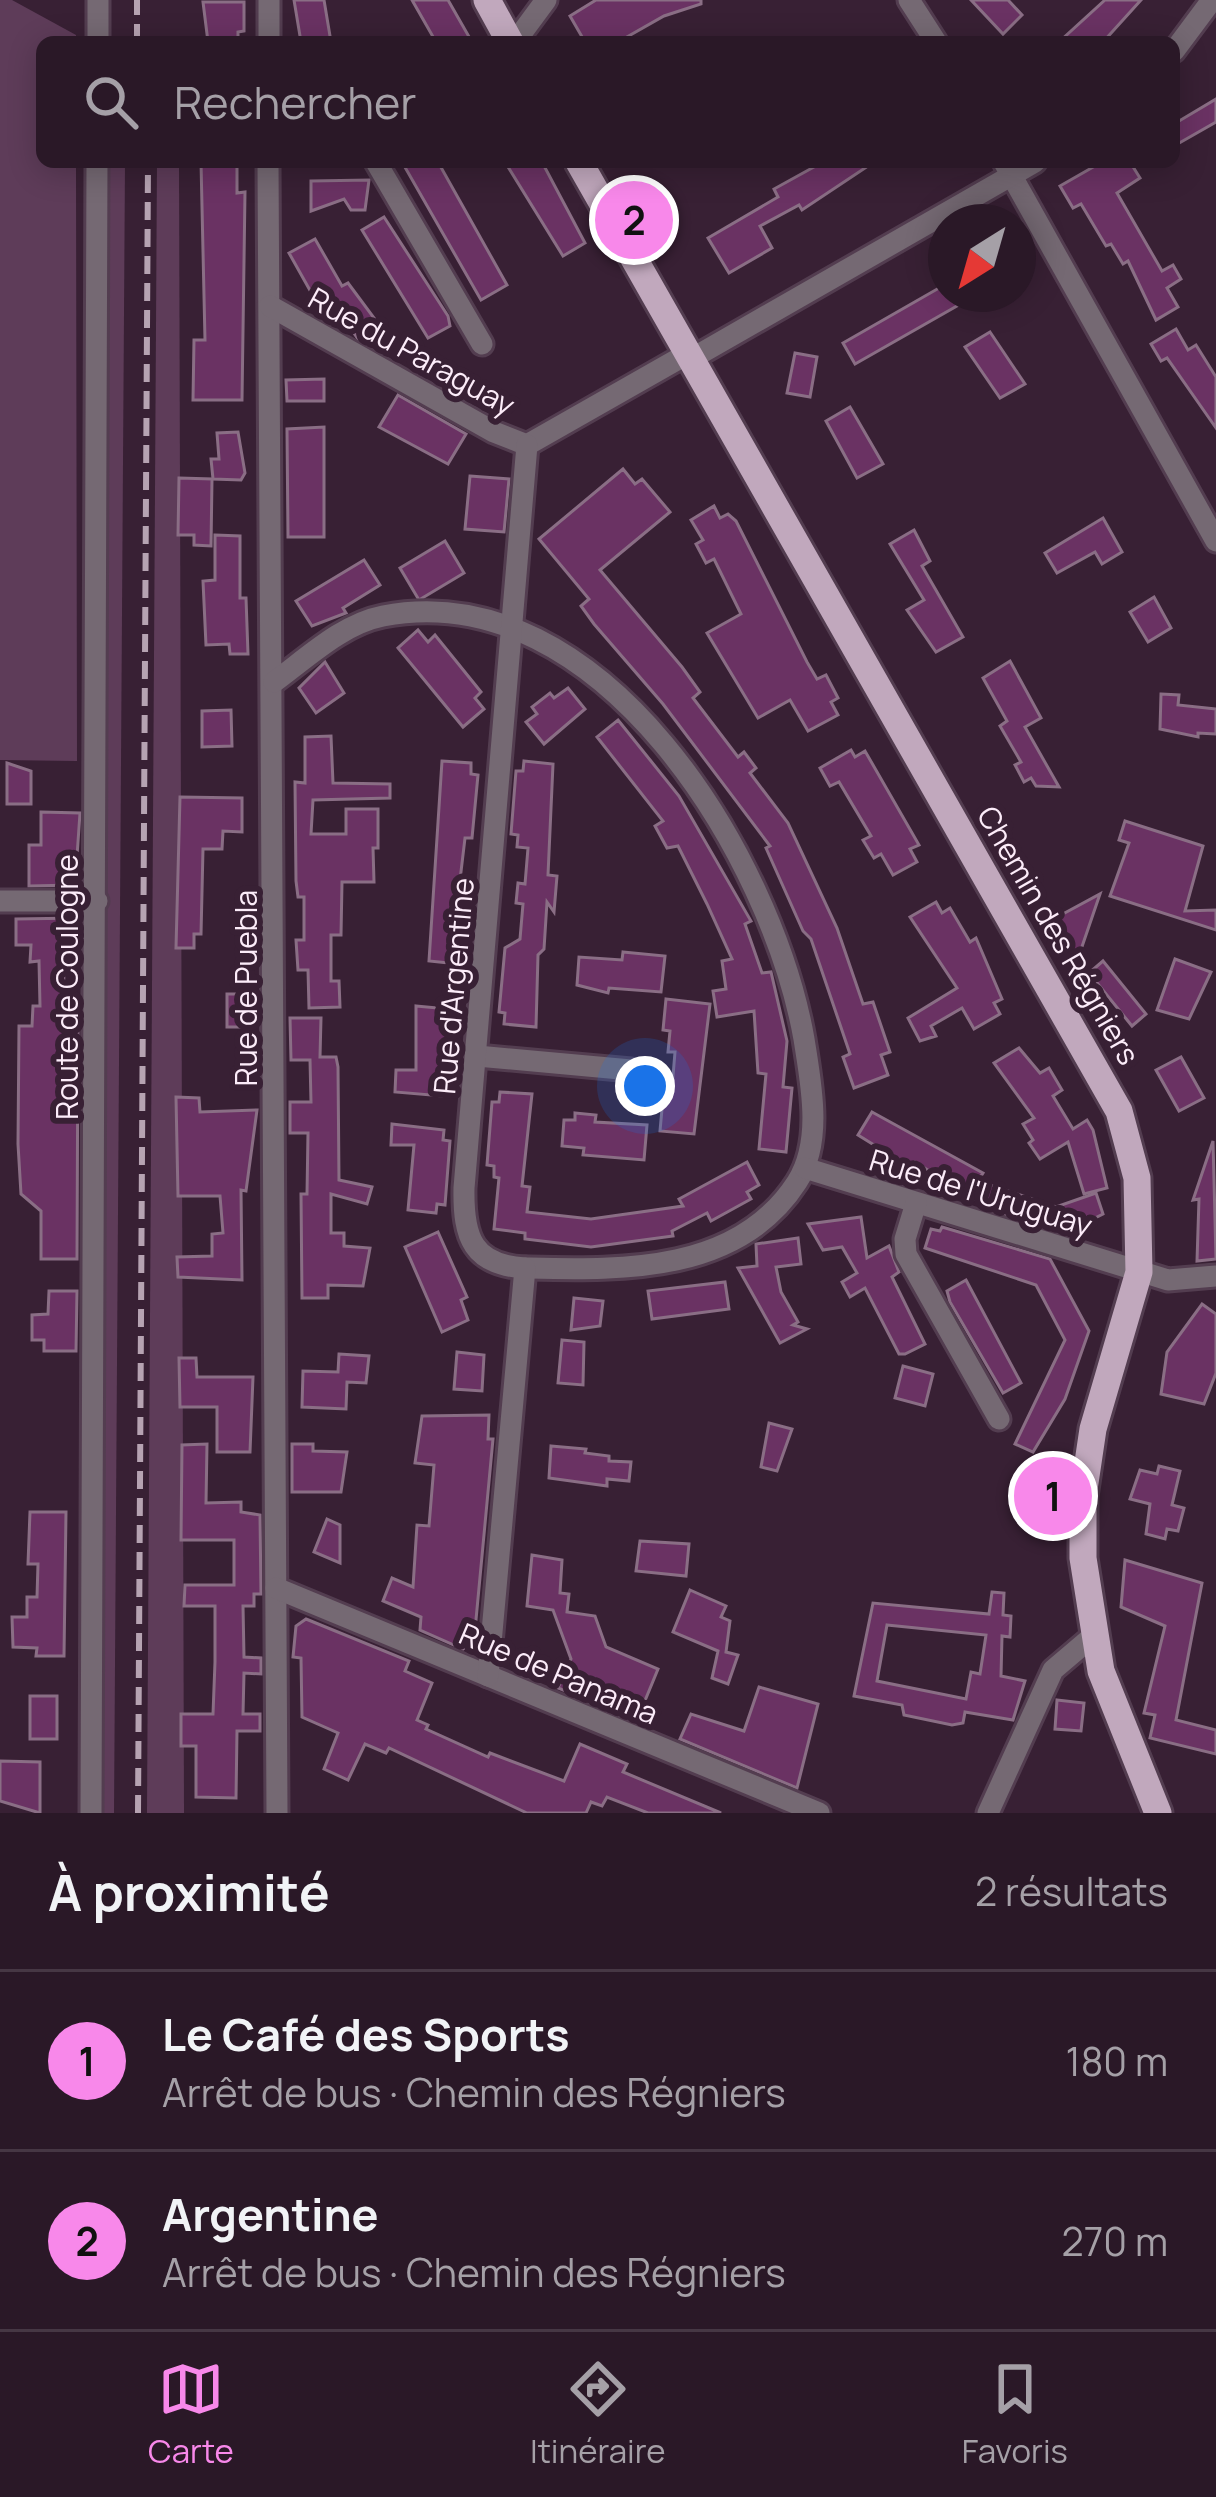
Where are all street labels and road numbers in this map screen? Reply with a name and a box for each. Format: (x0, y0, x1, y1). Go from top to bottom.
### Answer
street label: Rue du Paraguay (301, 277, 523, 425)
street label: Chemin des Régniers (968, 798, 1150, 1072)
street label: Route de Coulogne (46, 854, 87, 1120)
street label: Rue d'Argentine (423, 876, 483, 1096)
street label: Rue de Puebla (225, 890, 266, 1086)
street label: Rue de l'Uruguay (865, 1139, 1098, 1245)
street label: Rue de Panama (453, 1613, 665, 1733)

